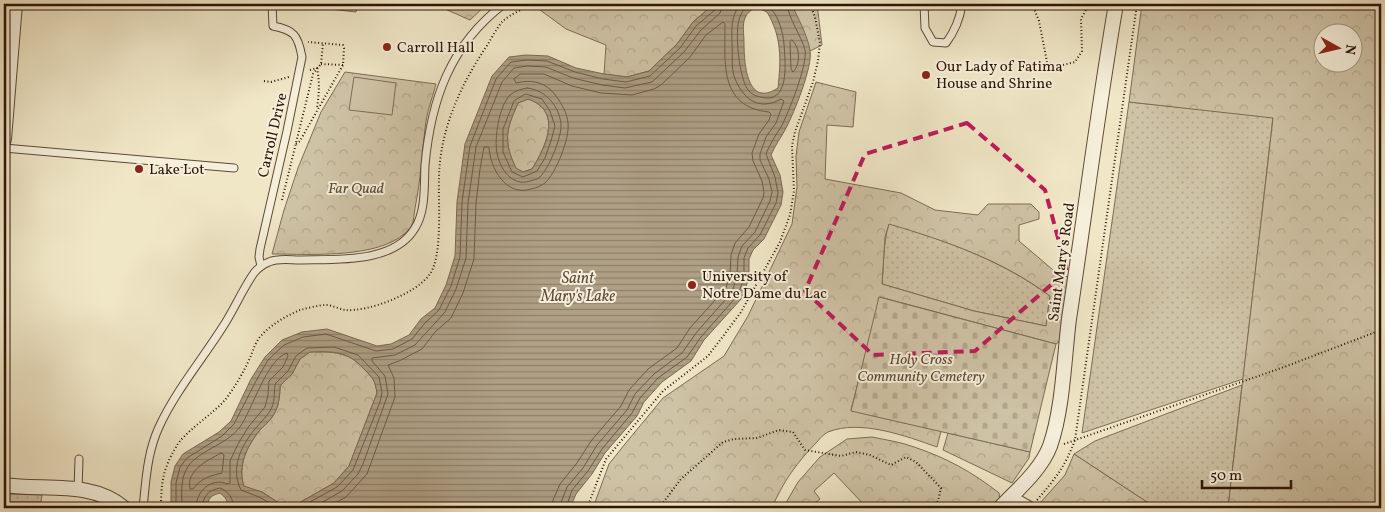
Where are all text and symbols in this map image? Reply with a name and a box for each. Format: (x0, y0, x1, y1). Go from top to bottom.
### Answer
north arrow (1312, 22, 1362, 72)
place label: Carroll Hall (397, 38, 474, 59)
marker: Carroll Hall (381, 41, 393, 53)
text: N (1339, 43, 1360, 56)
place label: Our Lady of Fatima House and Shrine (936, 57, 1063, 95)
marker: Our Lady of Fatima House and Shrine (920, 69, 932, 81)
street label: Carroll Drive (254, 91, 293, 180)
place label: Lake Lot (149, 160, 205, 181)
marker: Lake Lot (133, 163, 145, 175)
park label: Far Quad (328, 179, 384, 200)
street label: Saint Mary's Road (1044, 202, 1081, 323)
place label: University of Notre Dame du Lac (702, 267, 827, 305)
water label: Saint Mary's Lake (540, 268, 615, 308)
marker: University of Notre Dame du Lac (686, 279, 698, 291)
park label: Holy Cross Community Cemetery (857, 350, 985, 388)
scale bar (1202, 457, 1291, 489)
text: 50 m (1210, 466, 1242, 487)

